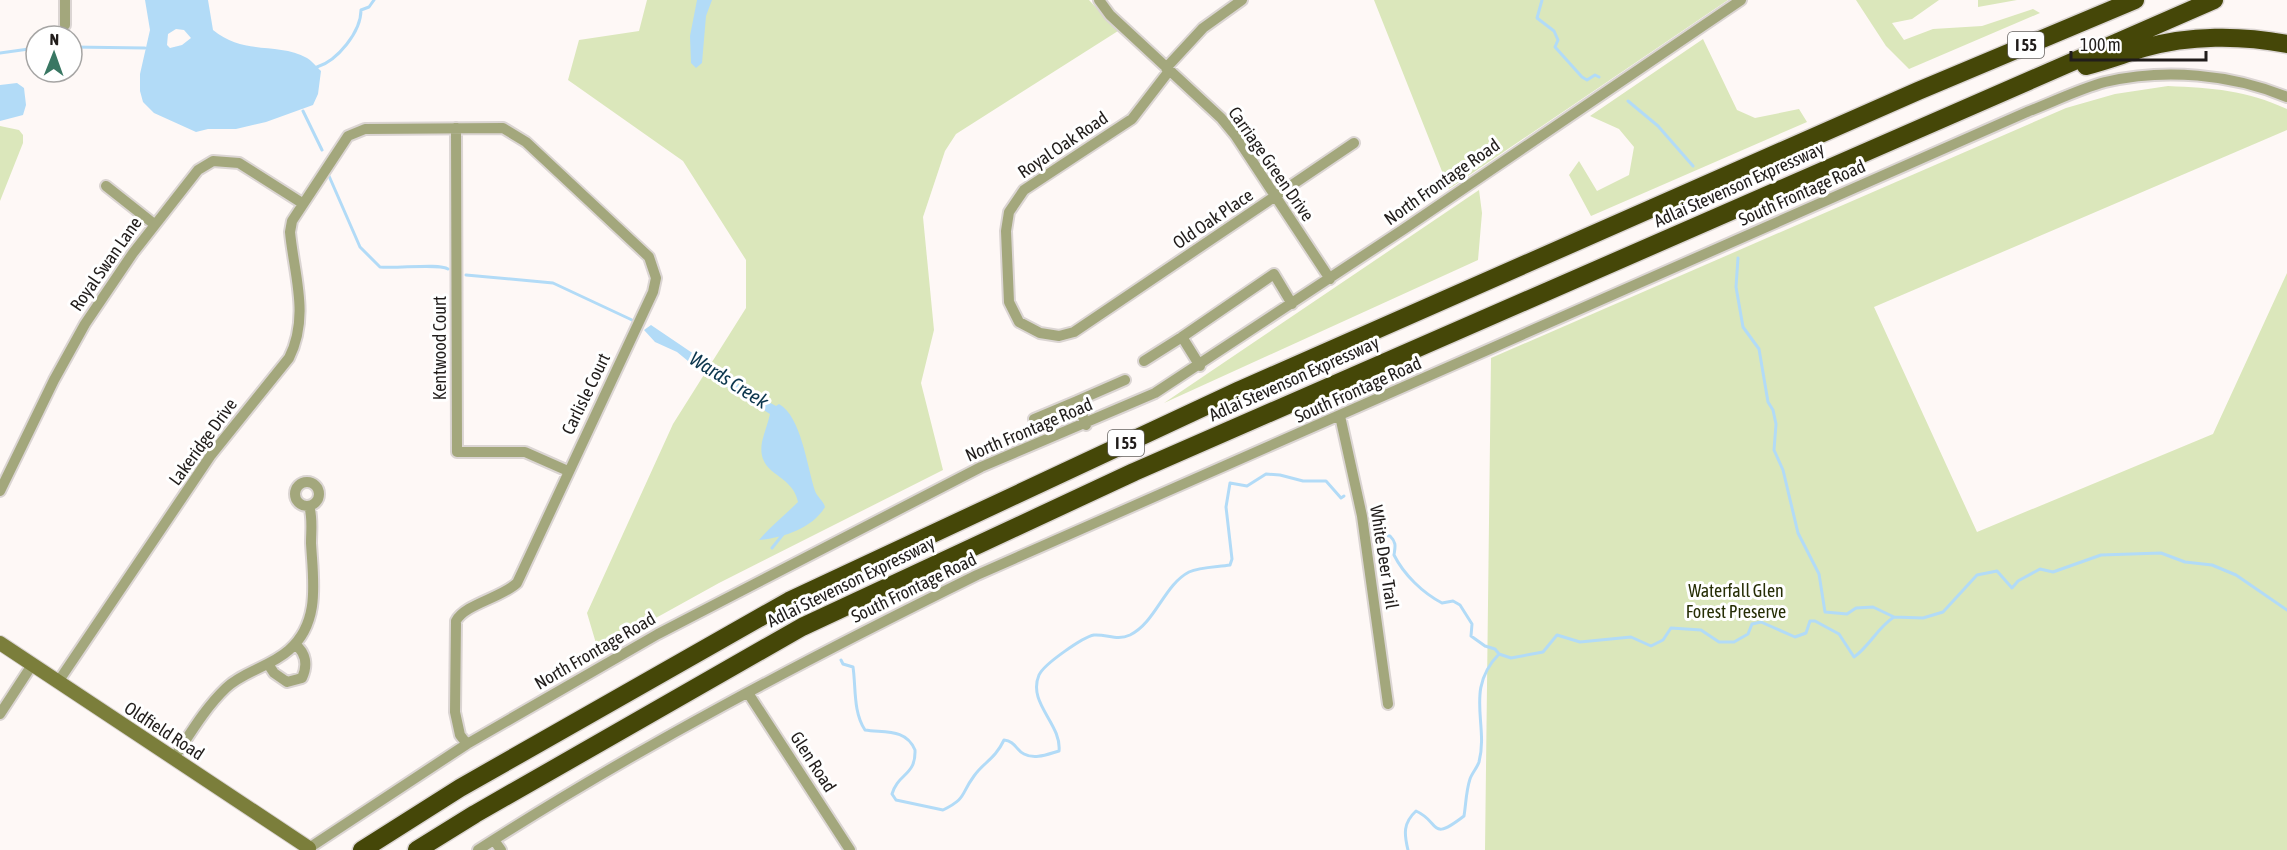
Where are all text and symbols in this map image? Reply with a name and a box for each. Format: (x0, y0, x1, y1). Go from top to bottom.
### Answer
north arrow (24, 24, 84, 84)
scale bar (2071, 24, 2206, 62)
text: N (49, 30, 59, 48)
road number: I 55 (2008, 32, 2044, 58)
text: 100 m (2080, 34, 2121, 55)
street label: Carriage Green Drive (1224, 102, 1319, 225)
street label: Royal Oak Road (1014, 107, 1112, 182)
street label: North Frontage Road (1380, 134, 1503, 229)
street label: Adlai Stevenson Expressway (1651, 138, 1827, 232)
street label: South Frontage Road (1735, 155, 1868, 230)
street label: Old Oak Place (1169, 184, 1257, 253)
street label: Royal Swan Lane (65, 213, 146, 315)
street label: Kentwood Court (429, 296, 450, 400)
street label: Adlai Stevenson Expressway (1206, 332, 1382, 426)
water label: Wards Creek (686, 346, 773, 413)
street label: Carlisle Court (557, 350, 614, 438)
street label: South Frontage Road (1291, 352, 1424, 427)
street label: North Frontage Road (962, 393, 1095, 466)
street label: Lakeridge Drive (164, 394, 241, 489)
road number: I 55 (1108, 430, 1144, 456)
street label: White Deer Trail (1366, 504, 1403, 611)
street label: Adlai Stevenson Expressway (764, 532, 938, 631)
street label: South Frontage Road (848, 548, 980, 627)
park label: Waterfall Glen Forest Preserve (1686, 580, 1786, 622)
street label: North Frontage Road (531, 607, 659, 694)
street label: Oldfield Road (120, 697, 208, 764)
street label: Glen Road (786, 728, 841, 796)

